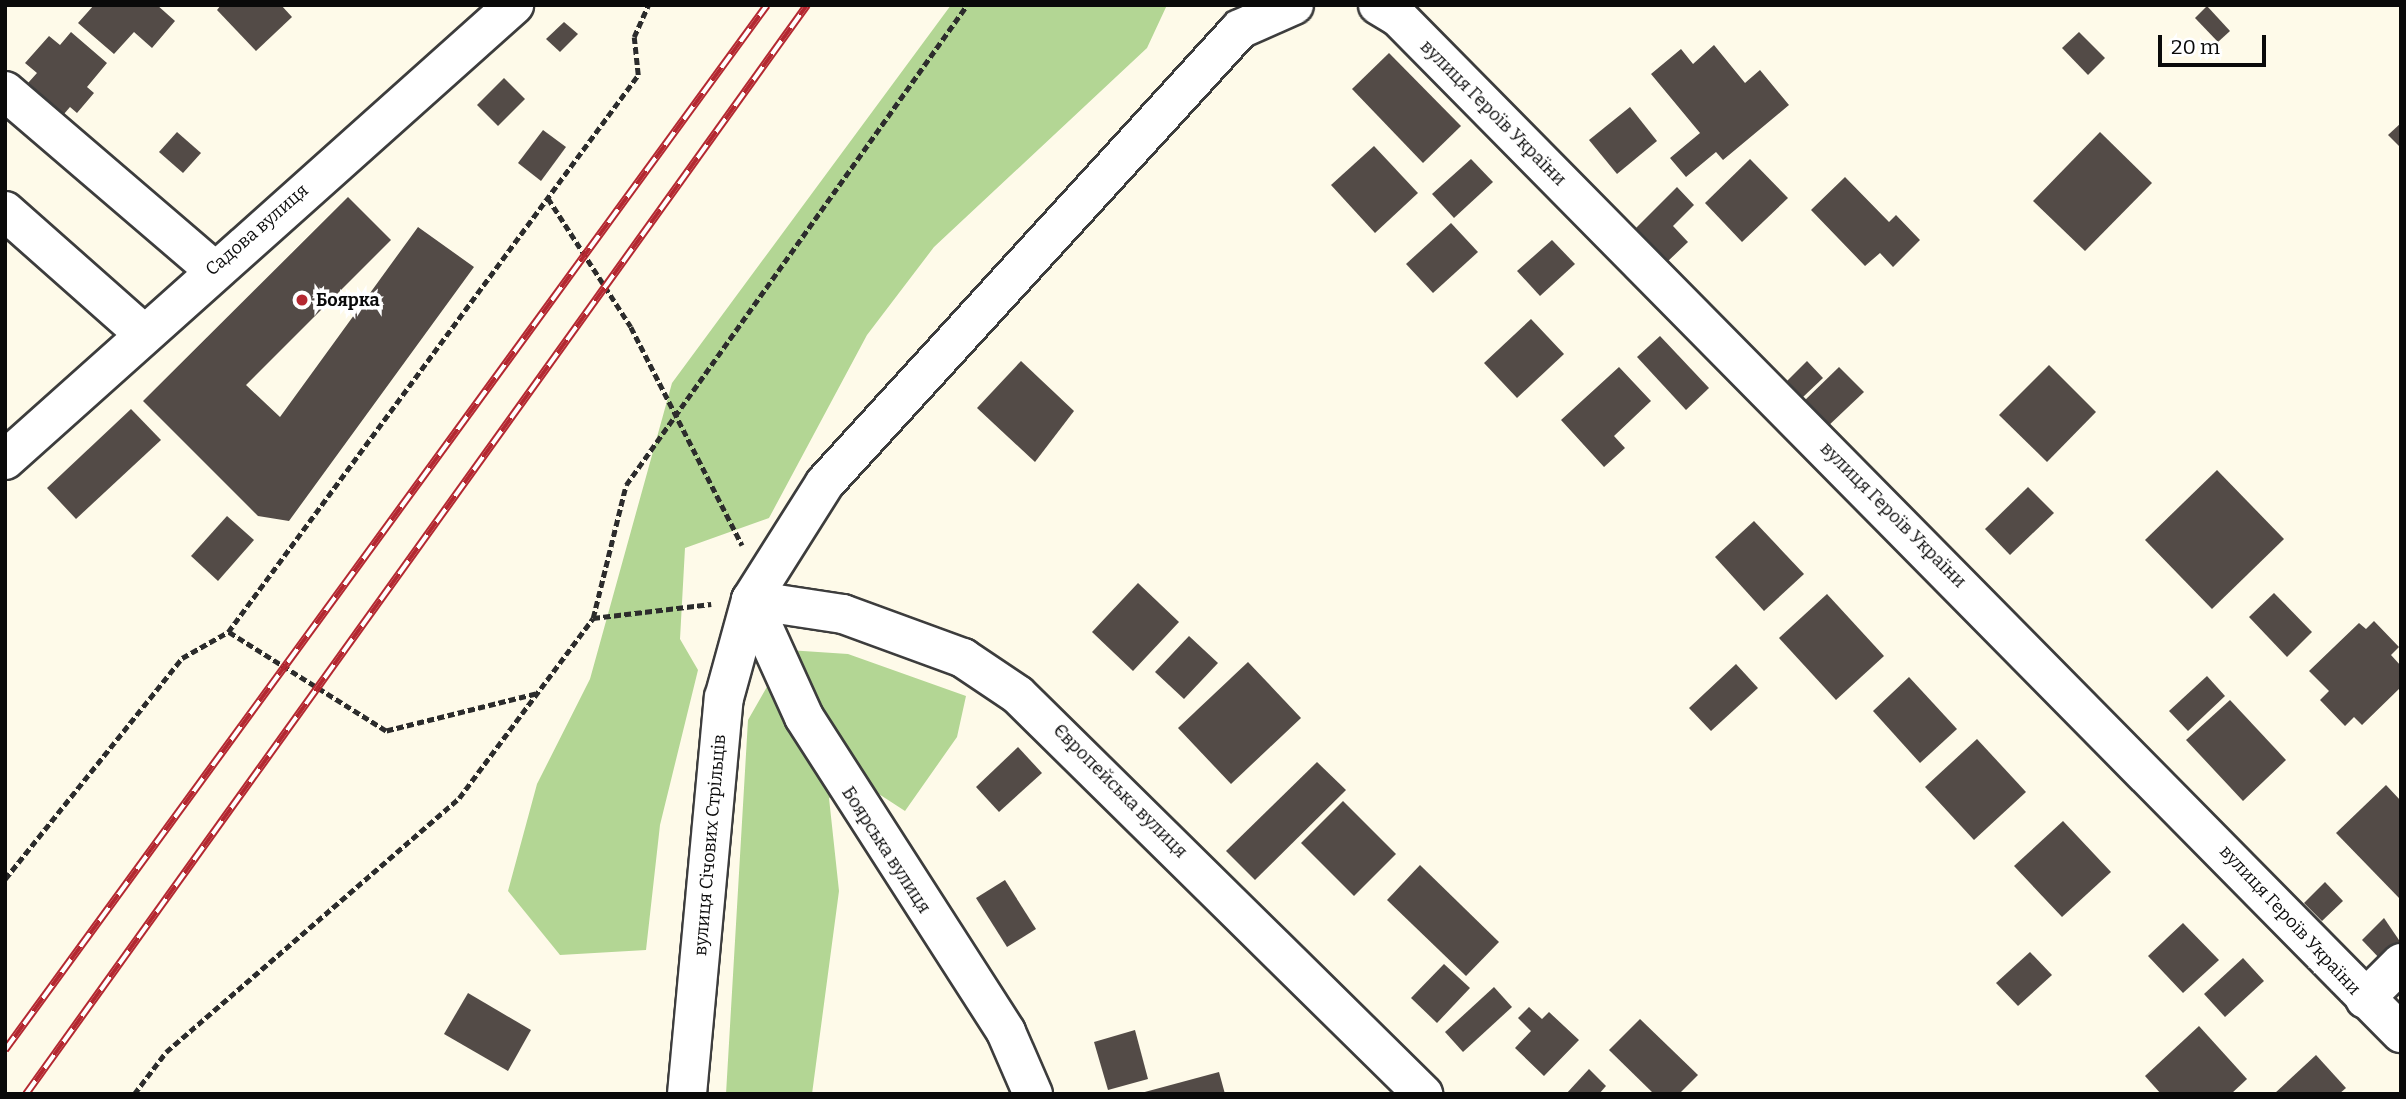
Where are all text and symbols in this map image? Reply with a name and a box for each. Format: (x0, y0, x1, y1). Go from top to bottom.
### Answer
scale bar (2161, 21, 2270, 65)
text: 20 m (2171, 34, 2220, 60)
street label: вулиця Героїв України (1416, 36, 1570, 190)
street label: Садова вулиця (201, 180, 313, 280)
place label: Боярка (316, 289, 379, 311)
marker: Боярка (294, 292, 310, 308)
street label: вулиця Героїв України (1816, 438, 1970, 592)
street label: Європейська вулиця (1049, 720, 1191, 862)
street label: вулиця Січових Стрільців (690, 733, 730, 957)
street label: Боярська вулиця (837, 783, 935, 917)
street label: вулиця Героїв України (2215, 841, 2365, 999)

